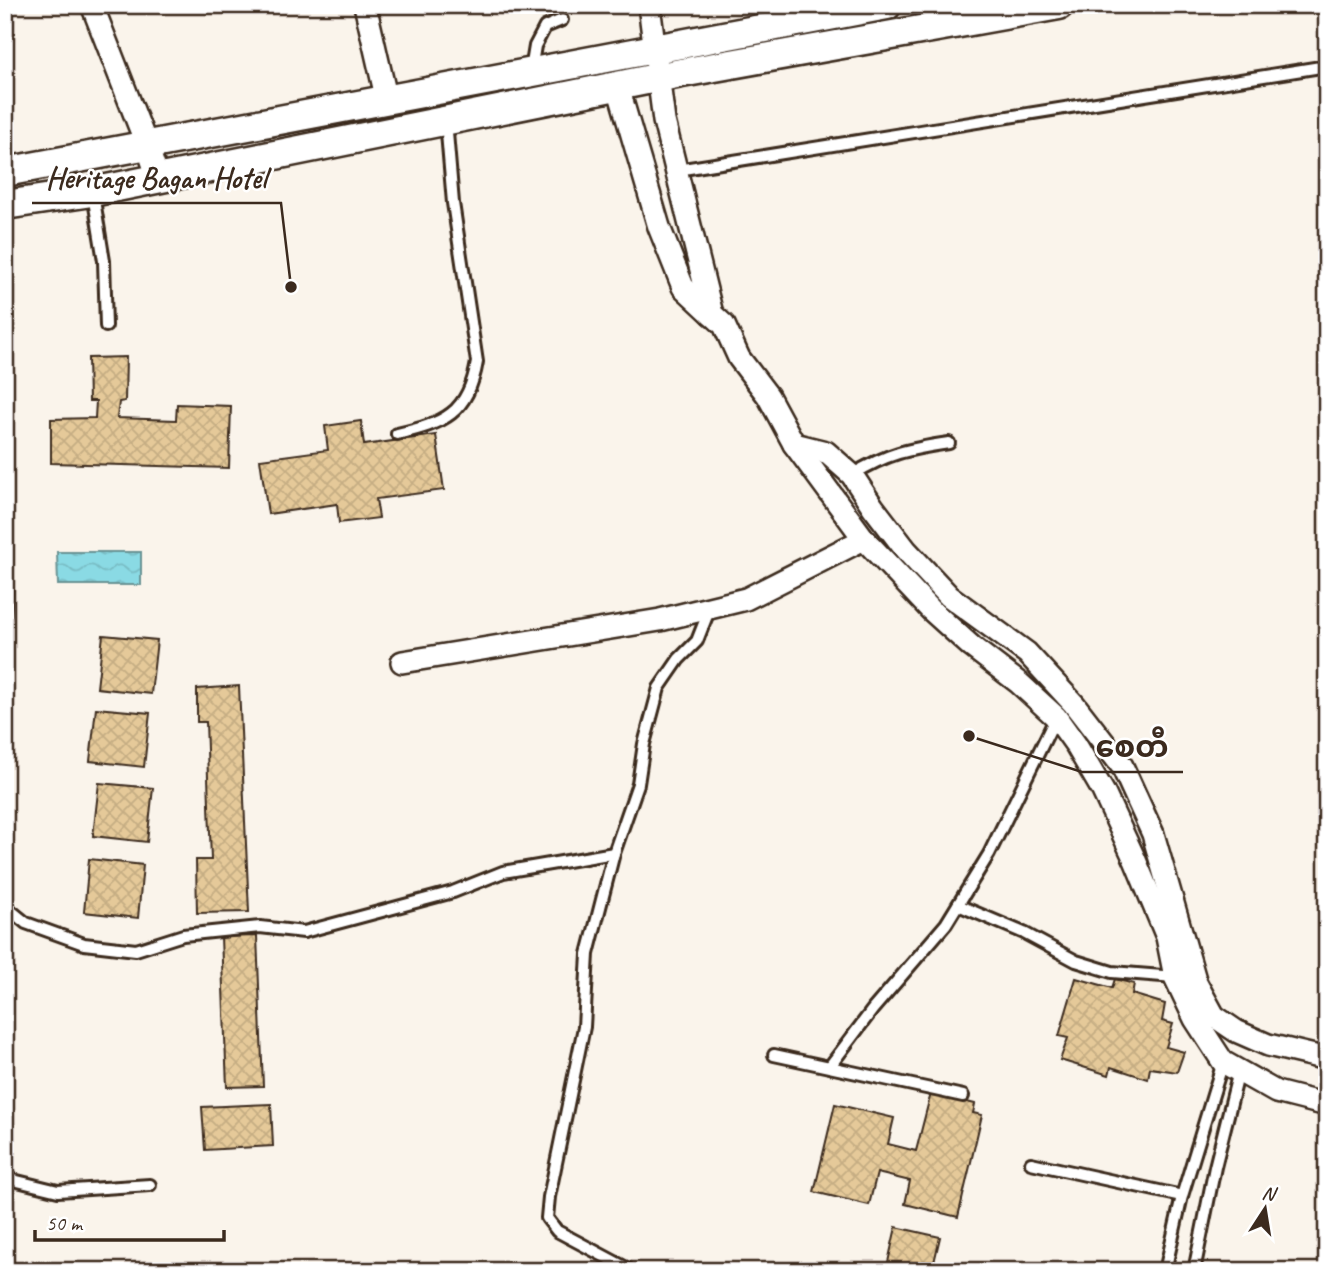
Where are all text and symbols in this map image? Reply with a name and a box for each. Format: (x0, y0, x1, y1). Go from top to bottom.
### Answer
callout: Heritage Bagan Hotel (32, 152, 281, 203)
text: Heritage Bagan Hotel (46, 159, 272, 197)
callout: စေတီ (1082, 721, 1183, 772)
text: စေတီ (1095, 726, 1169, 766)
north arrow (1230, 1174, 1300, 1244)
text: N (1260, 1180, 1280, 1207)
scale bar (35, 1199, 224, 1243)
text: 50 m (46, 1210, 84, 1236)

